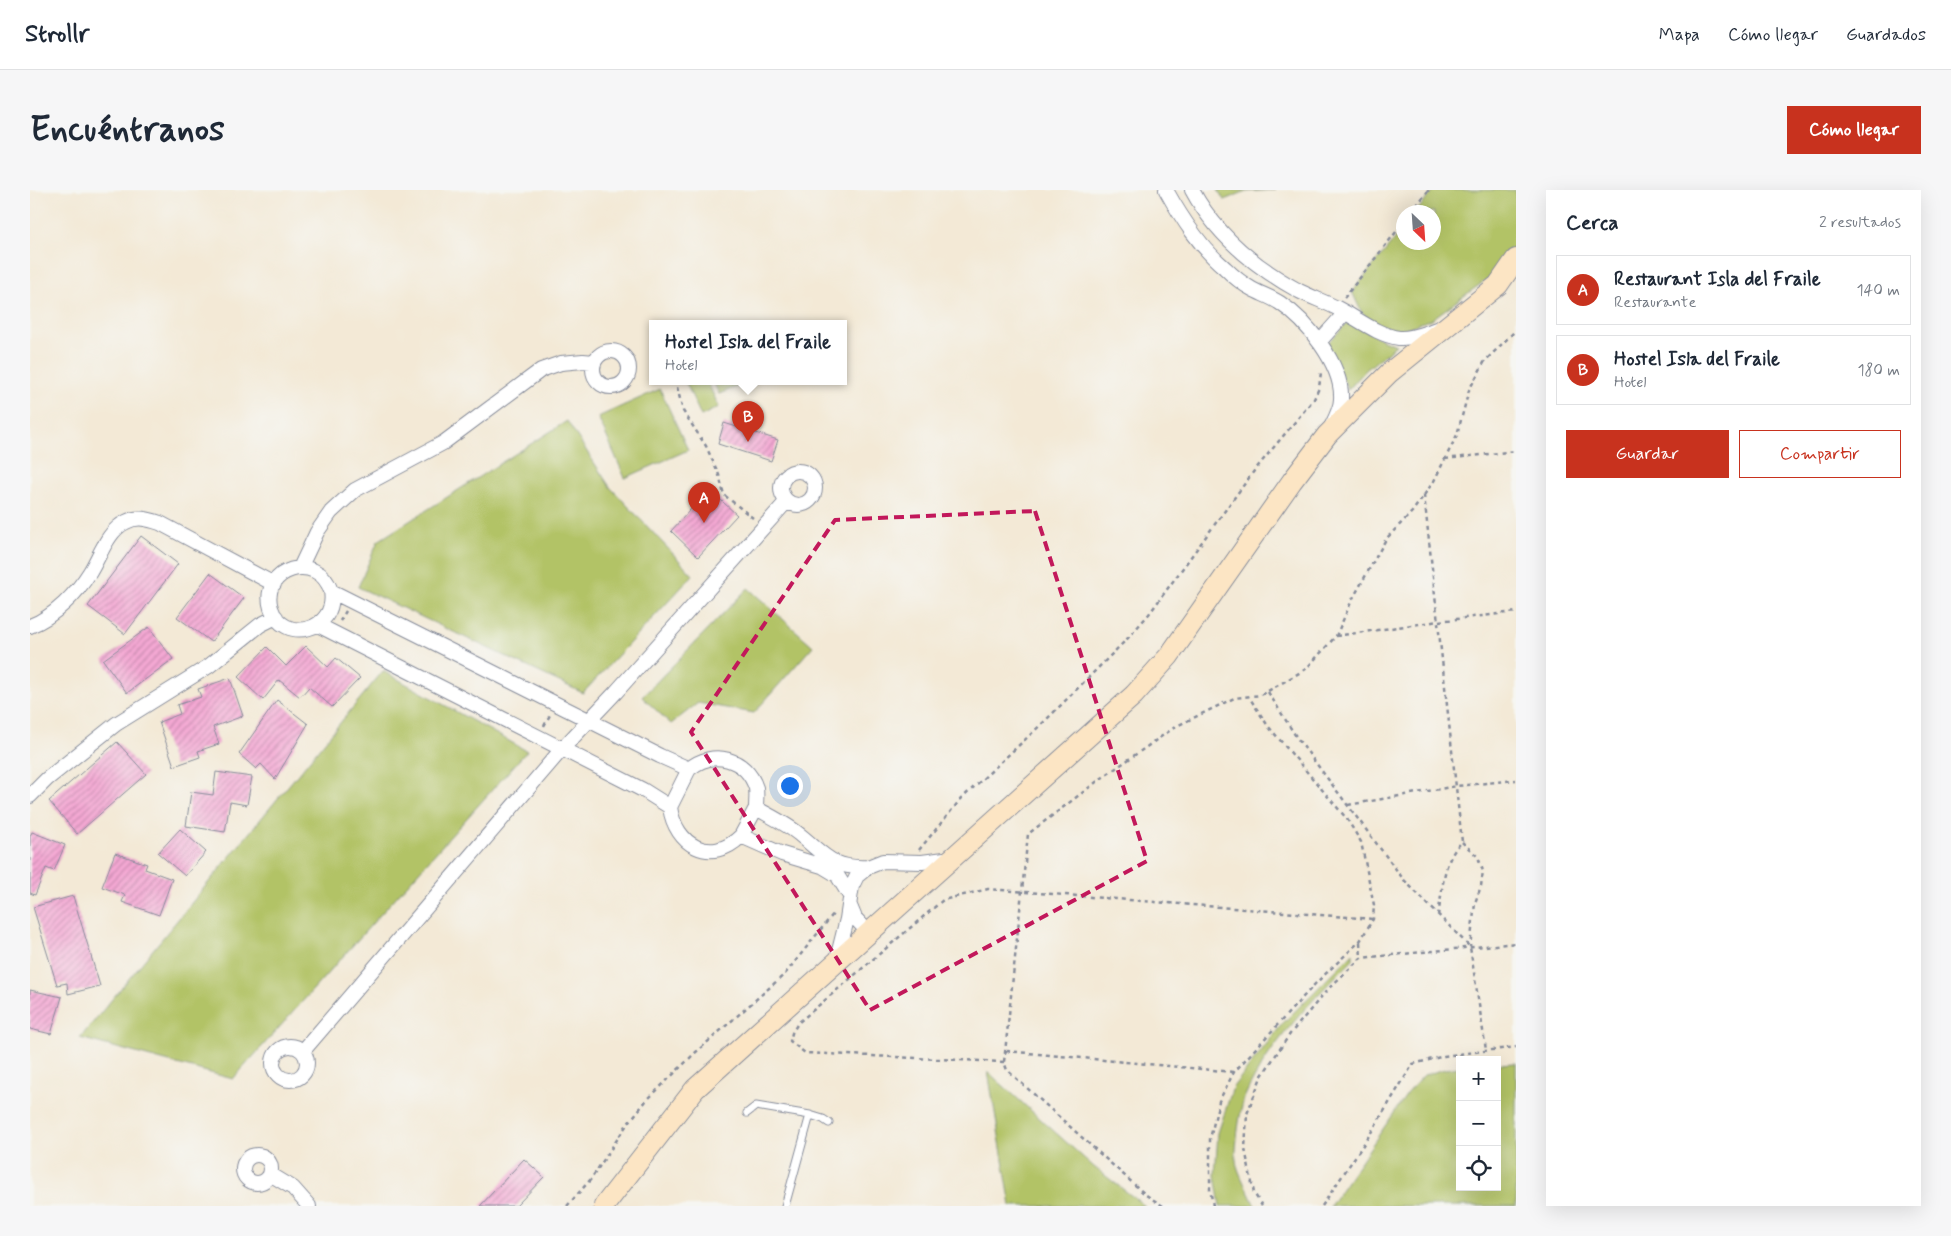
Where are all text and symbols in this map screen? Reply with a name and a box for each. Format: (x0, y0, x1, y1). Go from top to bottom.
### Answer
text: Strollr (25, 19, 89, 50)
text: Mapa (1659, 23, 1700, 47)
text: Cómo llegar (1728, 23, 1818, 47)
text: Guardados (1846, 23, 1926, 47)
button: Cómo llegar (1787, 106, 1921, 154)
text: Encuéntranos (30, 107, 225, 153)
north arrow (1396, 205, 1441, 250)
text: Cerca (1566, 209, 1619, 237)
text: 2 resultados (1819, 212, 1901, 233)
text: Restaurant Isla del Fraile (1614, 267, 1821, 292)
text: A (1578, 280, 1588, 301)
text: 140 m (1856, 280, 1900, 301)
text: Restaurante (1614, 292, 1696, 313)
popup (649, 320, 847, 385)
text: Hostel Isla del Fraile (665, 330, 831, 355)
text: Hostel Isla del Fraile (1614, 347, 1780, 372)
text: Hotel (665, 355, 698, 376)
text: B (1578, 360, 1588, 381)
text: 180 m (1857, 360, 1900, 381)
text: Hotel (1614, 372, 1647, 393)
pin: B (732, 401, 764, 442)
button: Guardar (1566, 430, 1729, 478)
button: Compartir (1739, 430, 1901, 478)
pin: A (688, 482, 720, 523)
your location (777, 773, 803, 799)
map controls (1456, 1056, 1501, 1191)
button: + (1456, 1056, 1501, 1101)
button: − (1456, 1101, 1501, 1146)
button: locate (1456, 1146, 1501, 1191)

